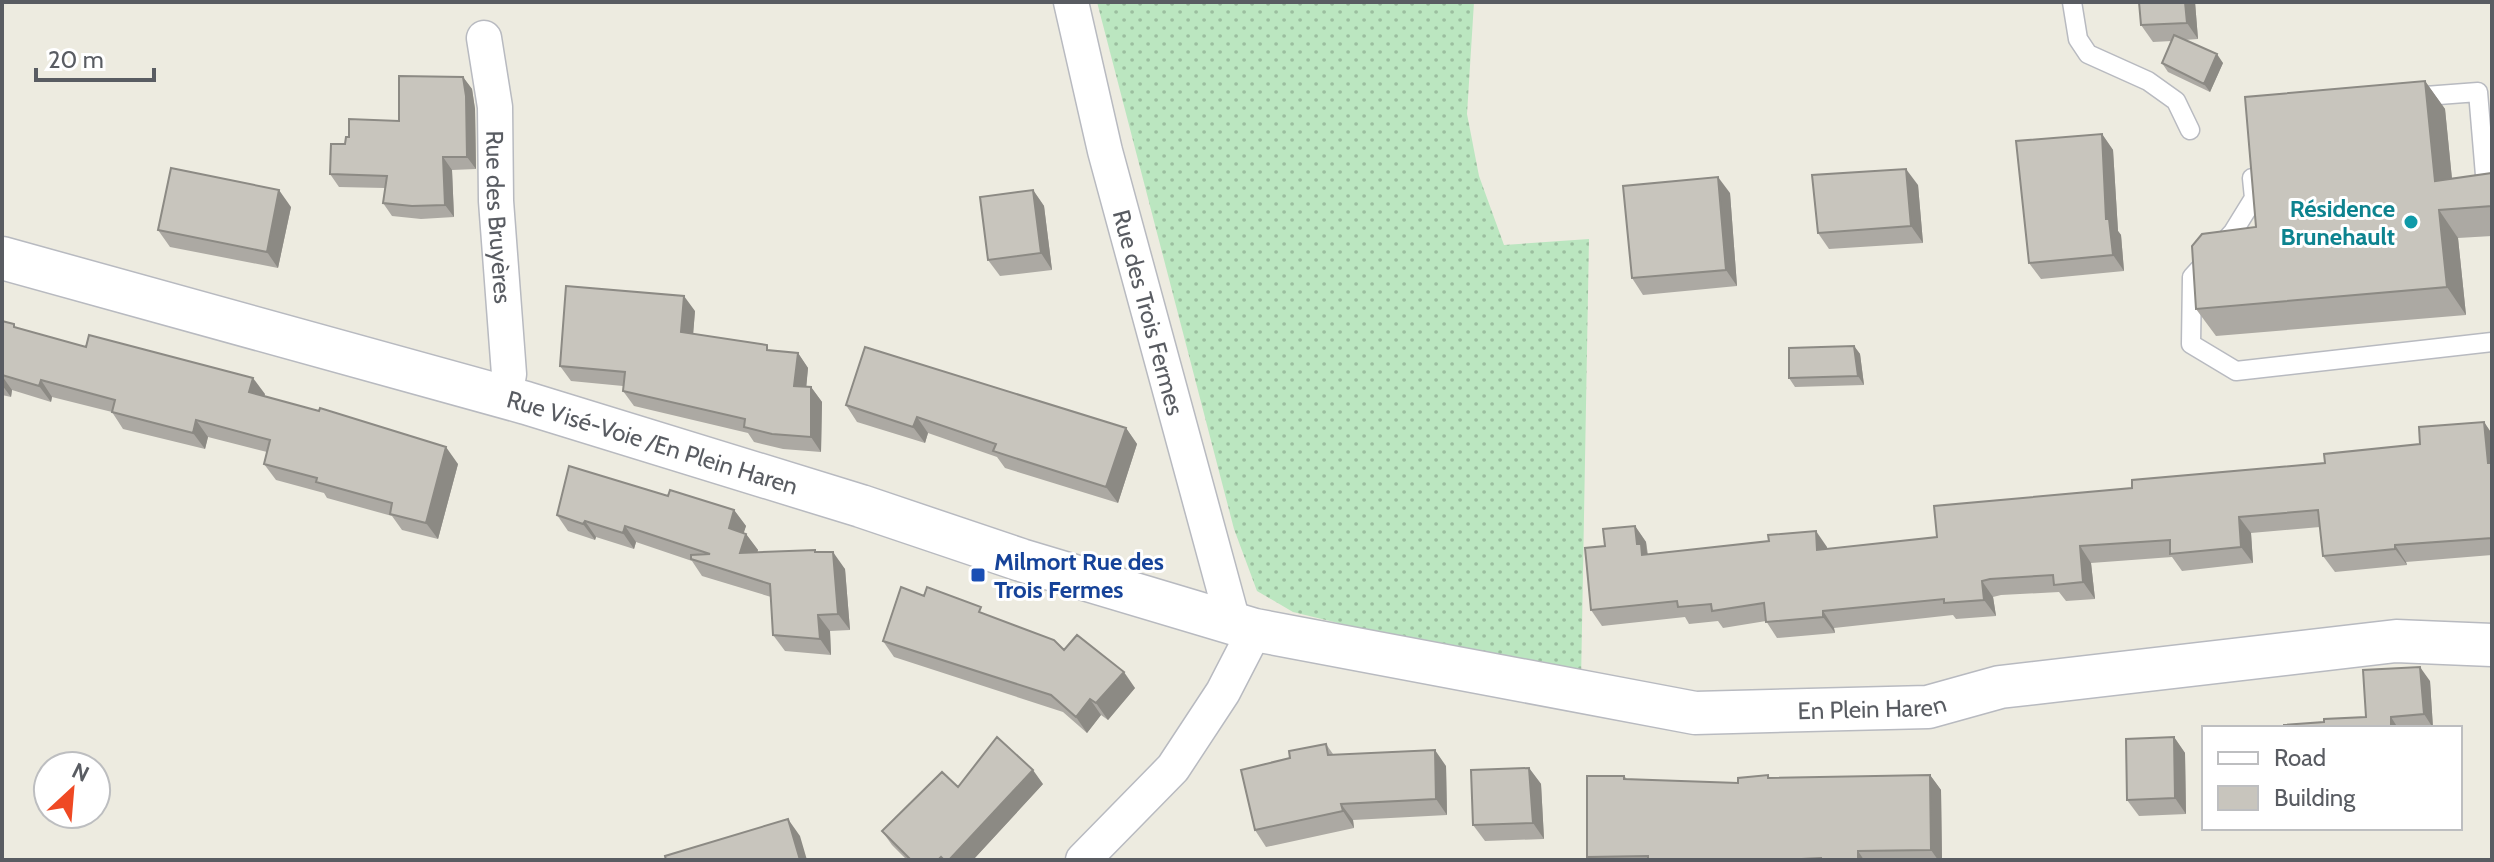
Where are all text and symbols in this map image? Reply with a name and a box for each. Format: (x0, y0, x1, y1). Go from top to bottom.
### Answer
scale bar (36, 32, 154, 82)
text: 20 m (48, 45, 104, 74)
street label: Rue des Bruyères (481, 130, 518, 305)
place label: Résidence Brunehault (2281, 194, 2395, 251)
street label: Rue des Trois Fermes (1107, 206, 1191, 418)
marker: Résidence Brunehault (2402, 213, 2420, 231)
street label: Rue Visé-Voie /En Plein Haren (504, 384, 801, 500)
place label: Milmort Rue des Trois Fermes (994, 547, 1164, 604)
marker: Milmort Rue des Trois Fermes (969, 566, 987, 584)
street label: En Plein Haren (1797, 688, 1949, 725)
legend (2202, 726, 2462, 830)
text: Road (2274, 743, 2326, 772)
north arrow (32, 750, 112, 830)
text: N (68, 757, 93, 788)
text: Building (2274, 783, 2356, 812)

